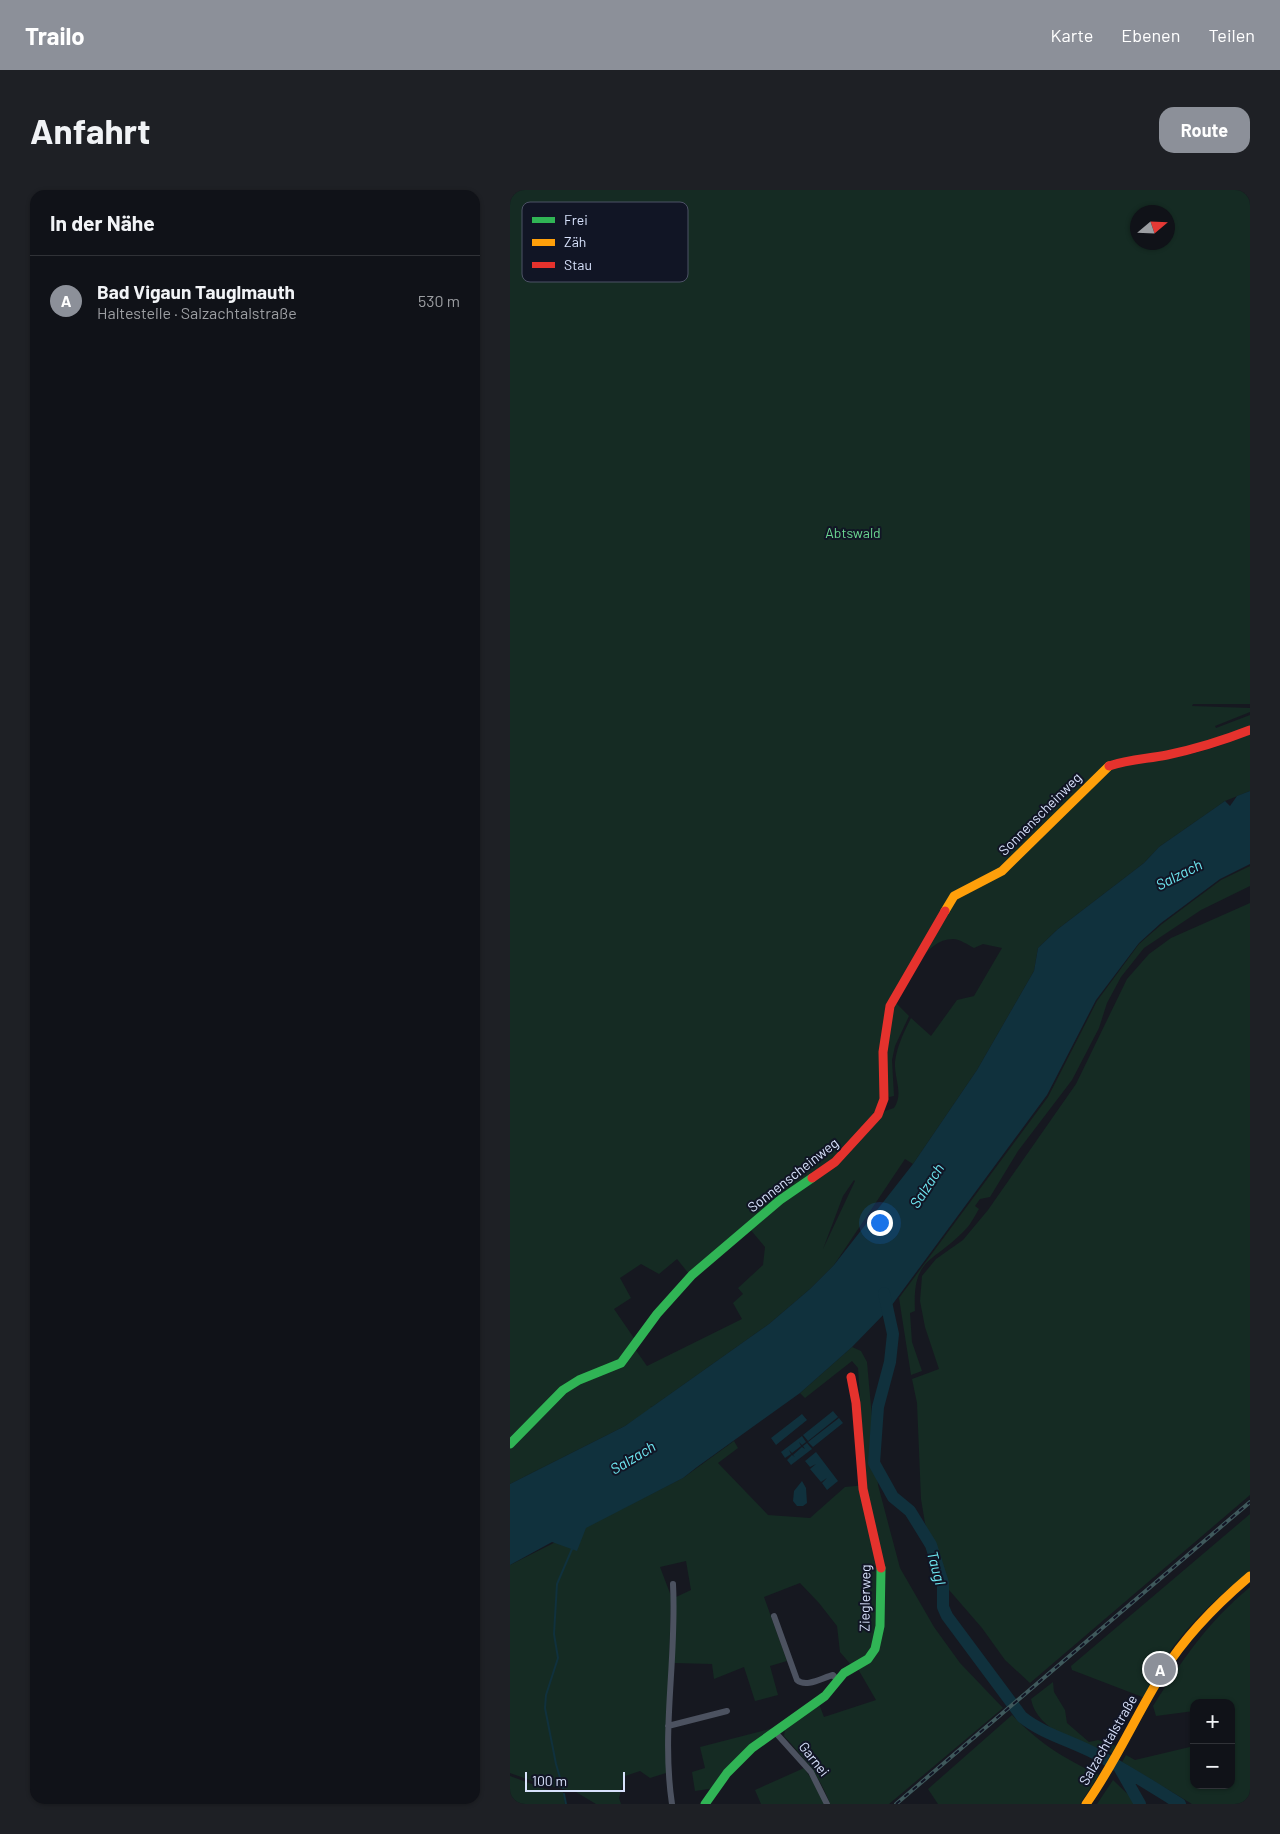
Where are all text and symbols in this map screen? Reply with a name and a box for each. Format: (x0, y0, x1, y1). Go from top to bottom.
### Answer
text: Trailo (25, 21, 85, 50)
text: Karte (1050, 24, 1093, 46)
text: Ebenen (1121, 24, 1180, 46)
text: Teilen (1208, 24, 1255, 46)
button: Route (1159, 107, 1250, 153)
text: Anfahrt (30, 109, 150, 151)
legend (522, 202, 688, 282)
north arrow (1130, 205, 1175, 250)
text: In der Nähe (50, 210, 155, 235)
text: Frei (564, 211, 588, 228)
text: Zäh (564, 233, 586, 250)
text: Stau (564, 256, 592, 273)
text: Bad Vigaun Tauglmauth (97, 280, 295, 303)
text: A (61, 291, 71, 310)
text: 530 m (418, 291, 460, 310)
text: Haltestelle · Salzachtalstraße (97, 303, 297, 322)
park label: Abtswald (825, 524, 881, 541)
street label: Sonnenscheinweg (995, 769, 1085, 859)
water label: Salzach (1152, 855, 1205, 893)
street label: Sonnenscheinweg (744, 1134, 841, 1215)
water label: Salzach (905, 1160, 947, 1211)
your location (867, 1210, 893, 1236)
water label: Salzach (607, 1437, 659, 1478)
water label: Taugl (924, 1549, 950, 1587)
street label: Zieglerweg (855, 1564, 874, 1632)
pin: A (1144, 1650, 1176, 1688)
street label: Salzachtalstraße (1075, 1692, 1140, 1788)
map controls (1190, 1699, 1235, 1789)
button: + (1190, 1699, 1235, 1744)
street label: Garnei (796, 1738, 833, 1779)
button: − (1190, 1744, 1235, 1789)
scale bar (525, 1769, 625, 1792)
text: 100 m (532, 1772, 567, 1789)

